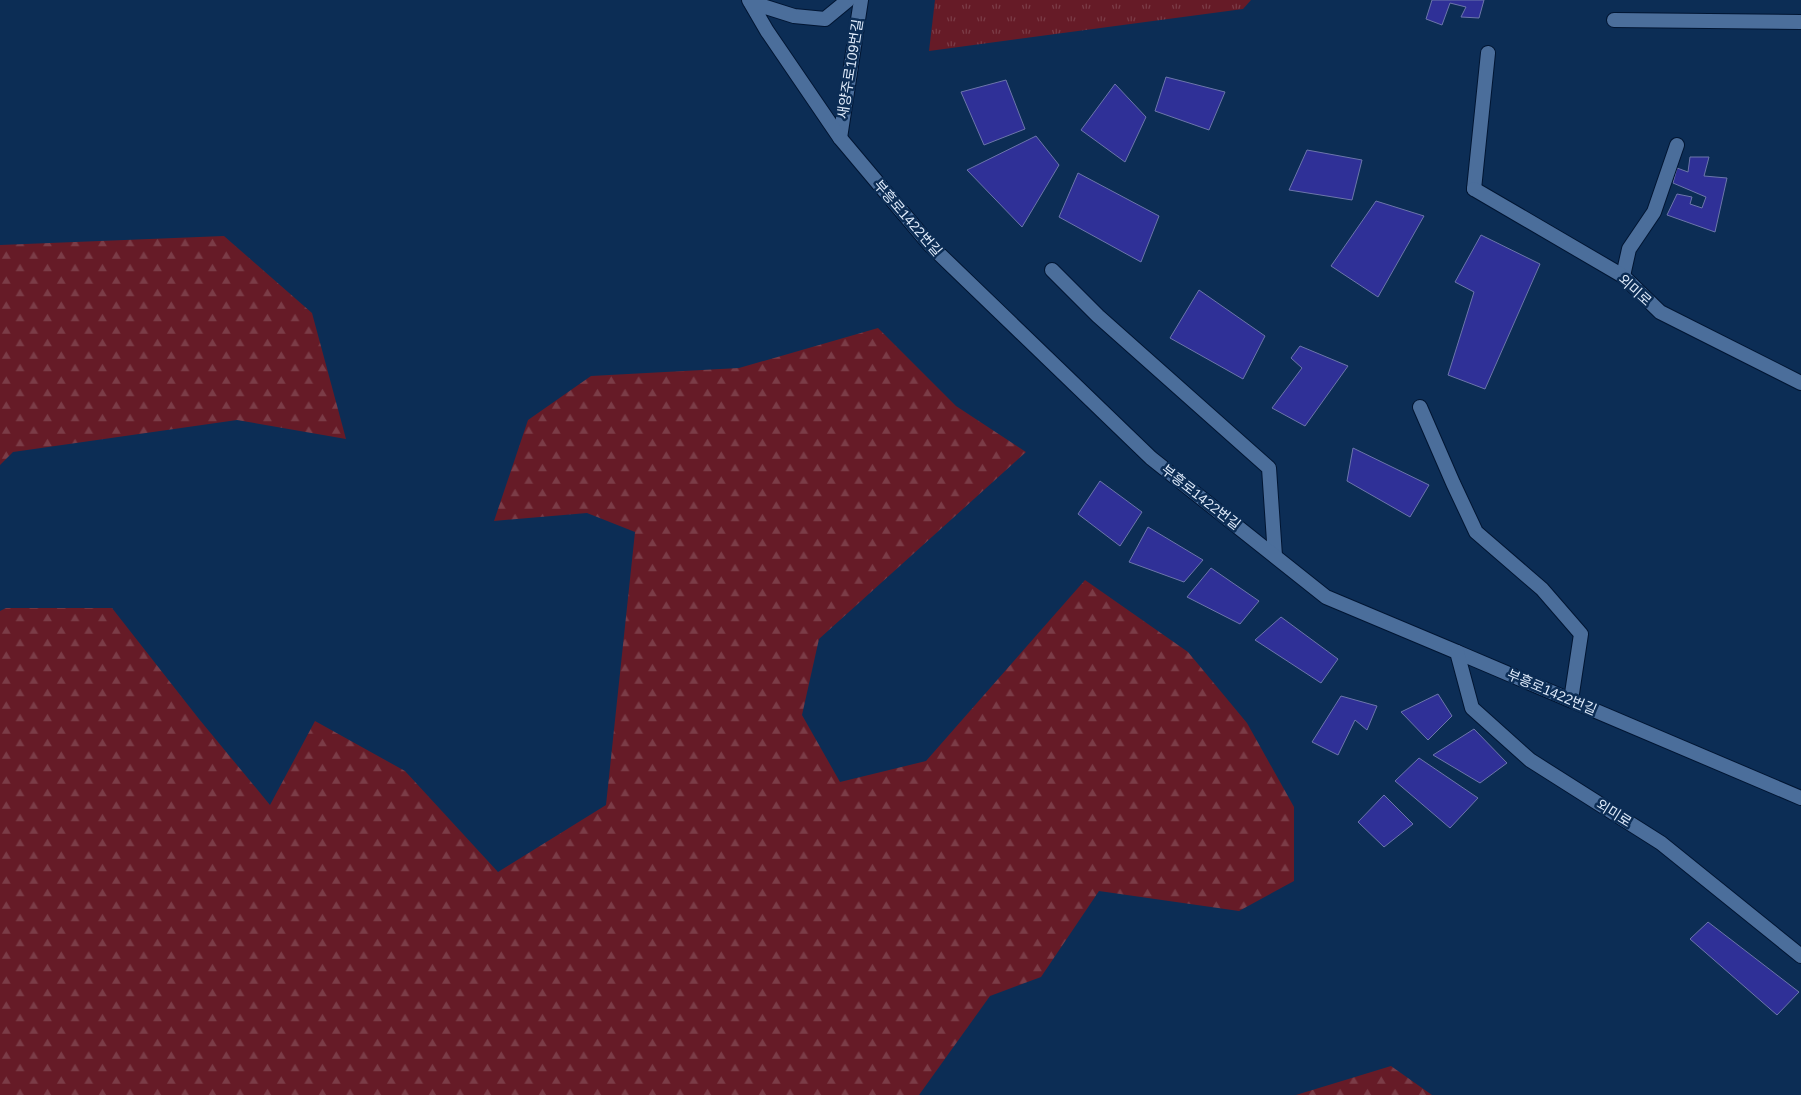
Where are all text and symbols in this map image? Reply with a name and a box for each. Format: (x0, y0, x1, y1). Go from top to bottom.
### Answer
street label: 새양주로109번길 (834, 18, 866, 120)
street label: 부흥로1422번길 (871, 177, 945, 259)
street label: 외미로 (1615, 271, 1655, 309)
street label: 부흥로1422번길 (1158, 461, 1244, 533)
street label: 부흥로1422번길 (1505, 666, 1599, 718)
street label: 외미로 (1593, 796, 1635, 830)

